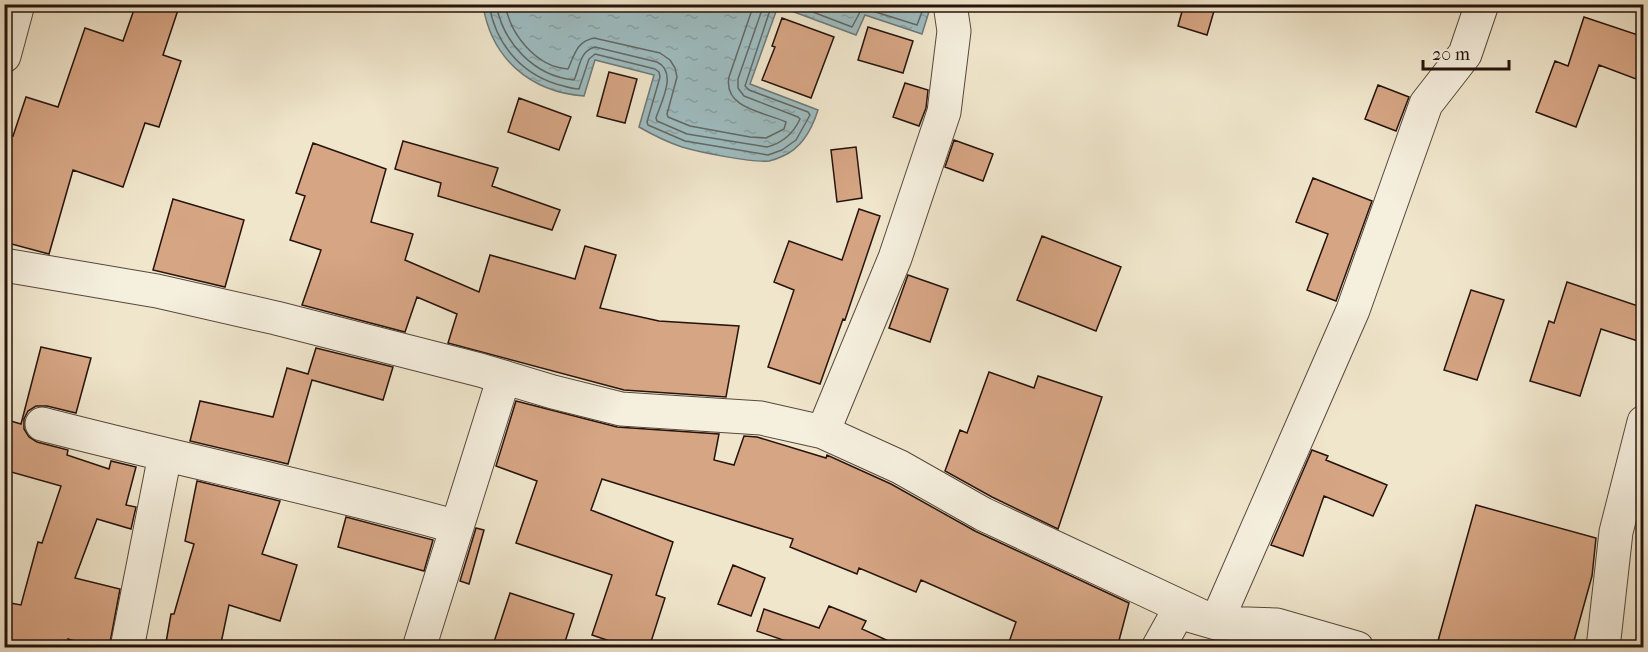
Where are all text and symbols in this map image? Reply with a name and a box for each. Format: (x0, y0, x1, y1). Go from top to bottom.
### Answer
scale bar (1423, 33, 1508, 71)
text: 20 m (1432, 44, 1470, 65)

